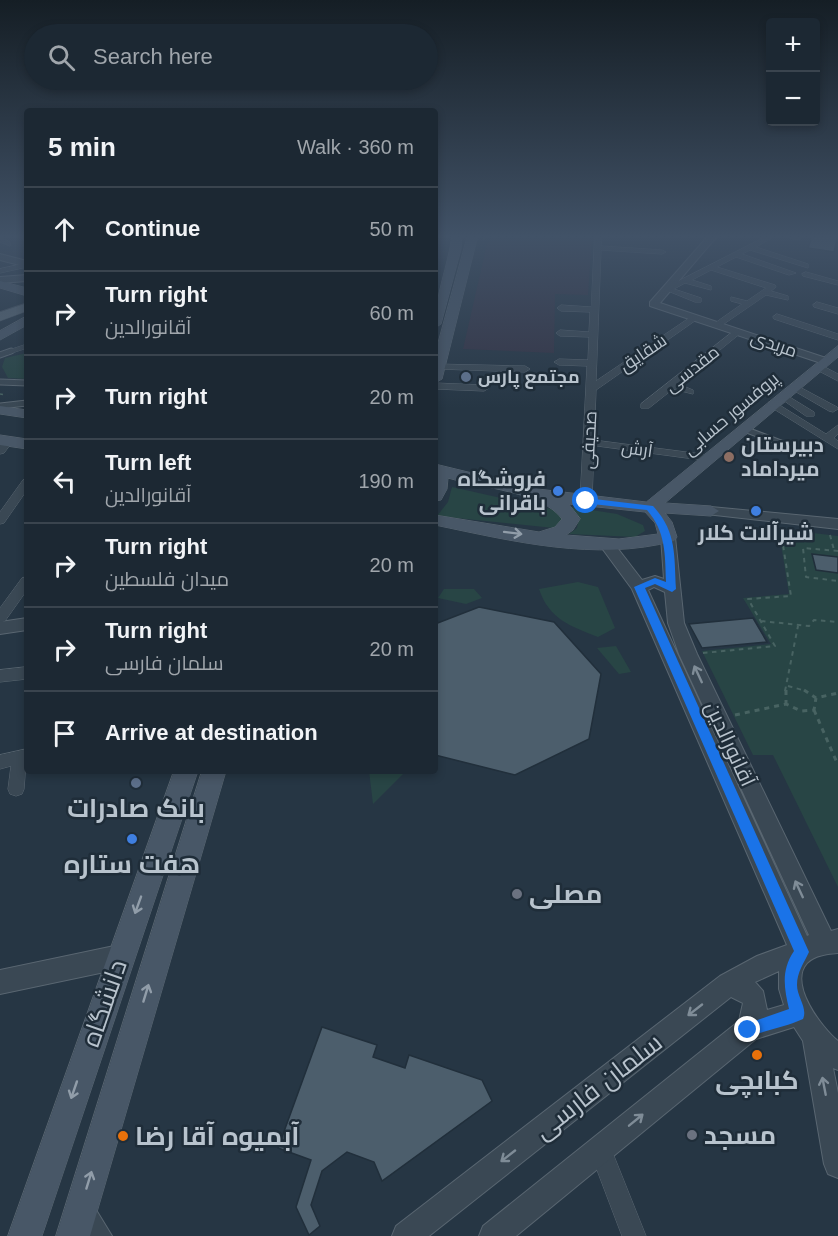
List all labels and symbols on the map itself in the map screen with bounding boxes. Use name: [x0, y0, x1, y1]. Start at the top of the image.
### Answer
street label: مریدی: [748, 327, 800, 362]
street label: شقایق: [616, 330, 672, 378]
street label: مقدسی: [661, 342, 724, 397]
place label: مجتمع پارس: [478, 367, 580, 389]
street label: پروفسور حسابی: [679, 368, 784, 461]
marker: مجتمع پارس: [459, 370, 473, 384]
street label: صحیفی: [577, 410, 602, 470]
place label: دبیرستان میرداماد: [741, 433, 824, 481]
street label: آرش: [620, 437, 654, 462]
marker: دبیرستان میرداماد: [722, 450, 736, 464]
place label: فروشگاه باقرانی: [458, 467, 546, 515]
marker: فروشگاه باقرانی: [551, 484, 565, 498]
route start: [572, 487, 598, 513]
marker: شیرآلات کلار: [749, 504, 763, 518]
place label: شیرآلات کلار: [697, 521, 814, 545]
one-way arrow: [503, 527, 523, 538]
one-way arrow: [691, 666, 703, 684]
street label: آقانورالدین: [699, 698, 760, 791]
marker: بانک صادرات: [129, 776, 143, 790]
place label: بانک صادرات: [67, 793, 205, 823]
marker: هفت ستاره: [125, 832, 139, 846]
place label: هفت ستاره: [64, 849, 200, 879]
place label: مصلی: [529, 879, 603, 910]
one-way arrow: [793, 880, 805, 898]
marker: مصلی: [510, 887, 524, 901]
one-way arrow: [131, 895, 142, 914]
street label: دانشگاه: [75, 956, 133, 1050]
one-way arrow: [141, 984, 152, 1003]
one-way arrow: [687, 1003, 703, 1016]
route end: [734, 1016, 760, 1042]
street label: سلمان فارسی: [528, 1027, 669, 1146]
marker: کبابچی: [750, 1048, 764, 1062]
place label: کبابچی: [715, 1065, 799, 1098]
one-way arrow: [818, 1076, 829, 1096]
one-way arrow: [68, 1080, 79, 1099]
one-way arrow: [628, 1114, 644, 1127]
place label: مسجد: [704, 1120, 776, 1150]
place label: آبمیوه آقا رضا: [135, 1121, 300, 1151]
marker: مسجد: [685, 1128, 699, 1142]
marker: آبمیوه آقا رضا: [116, 1129, 130, 1143]
one-way arrow: [500, 1150, 516, 1163]
one-way arrow: [84, 1171, 95, 1190]

